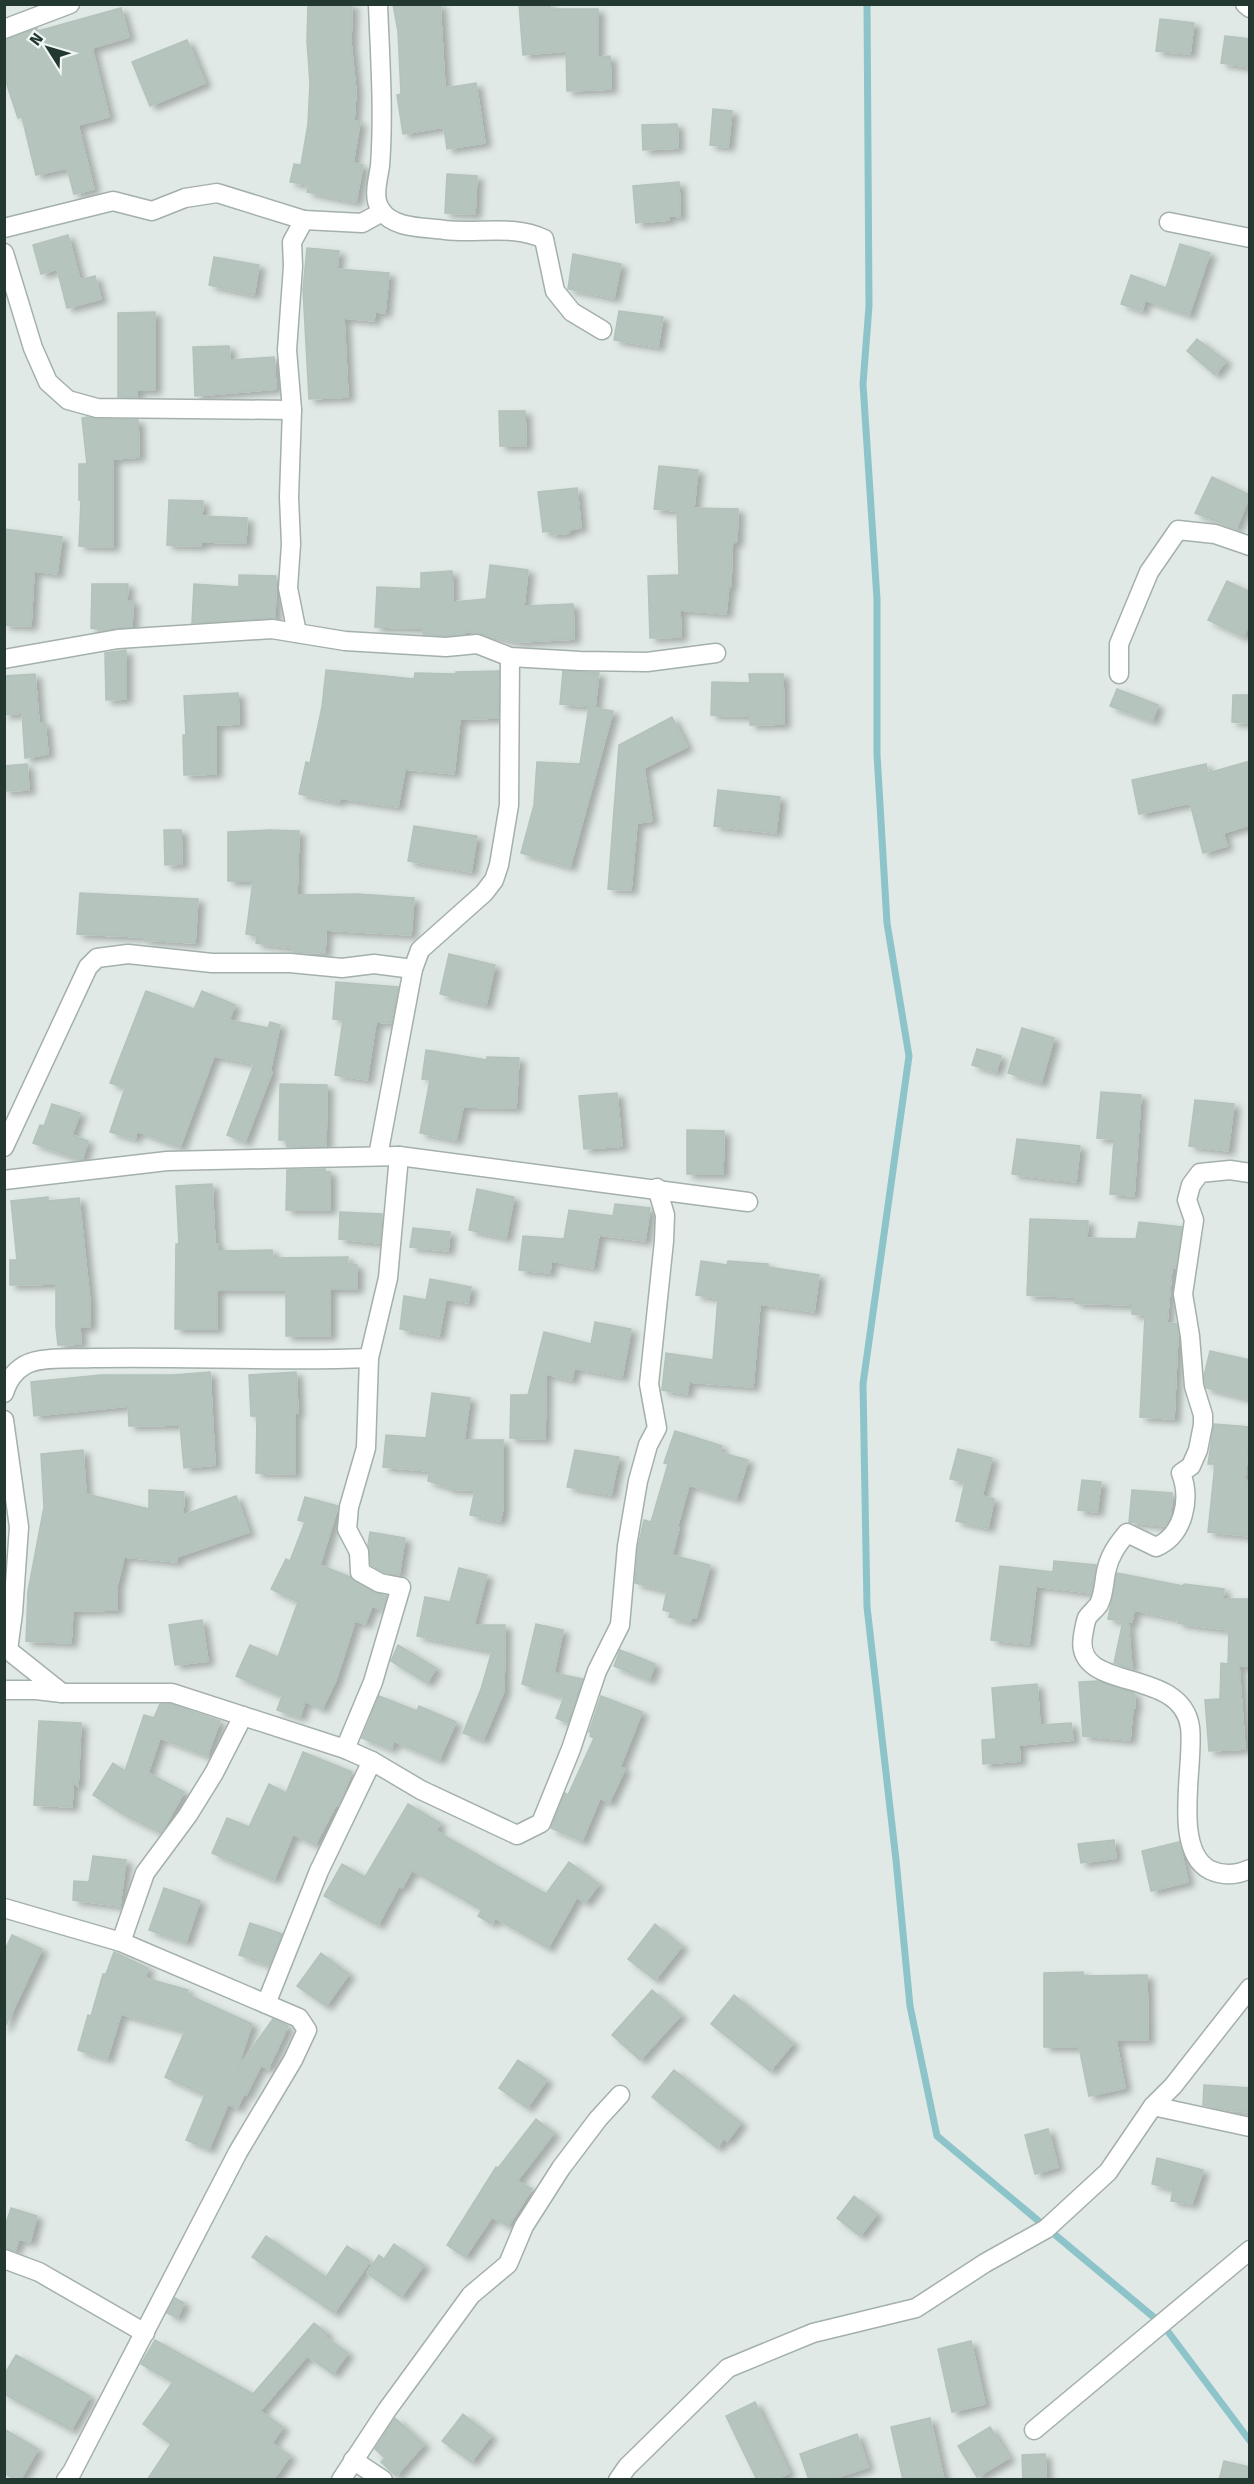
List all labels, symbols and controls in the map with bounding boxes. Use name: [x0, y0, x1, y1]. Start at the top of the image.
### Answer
north arrow: [18, 18, 78, 78]
text: N: [26, 29, 47, 49]

